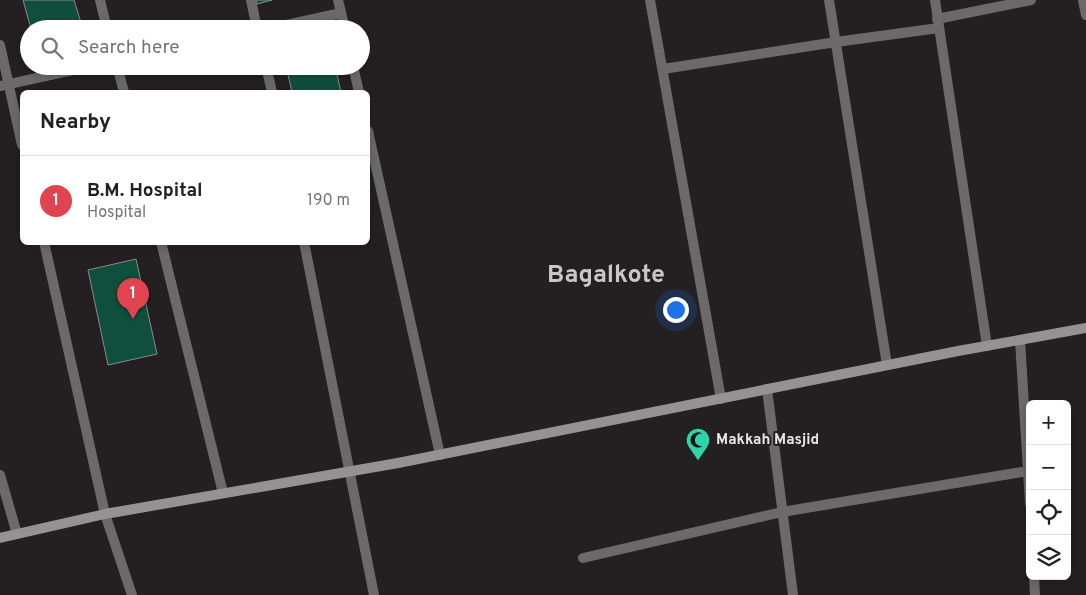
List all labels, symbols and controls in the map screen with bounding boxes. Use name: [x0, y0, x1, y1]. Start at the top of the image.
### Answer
search box: [20, 20, 370, 75]
icon: search: [38, 34, 66, 62]
text: Search here: [78, 36, 180, 60]
text: Nearby: [40, 109, 111, 136]
text: B.M. Hospital: [87, 179, 203, 203]
text: 1: [53, 191, 59, 211]
text: 190 m: [307, 191, 350, 211]
text: Hospital: [87, 203, 146, 223]
district label: Bagalkote: [547, 260, 665, 292]
pin: 1: [117, 278, 149, 319]
your location: [663, 297, 689, 323]
map controls: [1026, 400, 1071, 580]
button: +: [1026, 400, 1071, 445]
mosque icon: Makkah Masjid: [685, 427, 711, 461]
place label: Makkah Masjid: [716, 431, 819, 450]
button: −: [1026, 445, 1071, 490]
button: locate: [1026, 490, 1071, 535]
button: layers: [1026, 535, 1071, 580]

